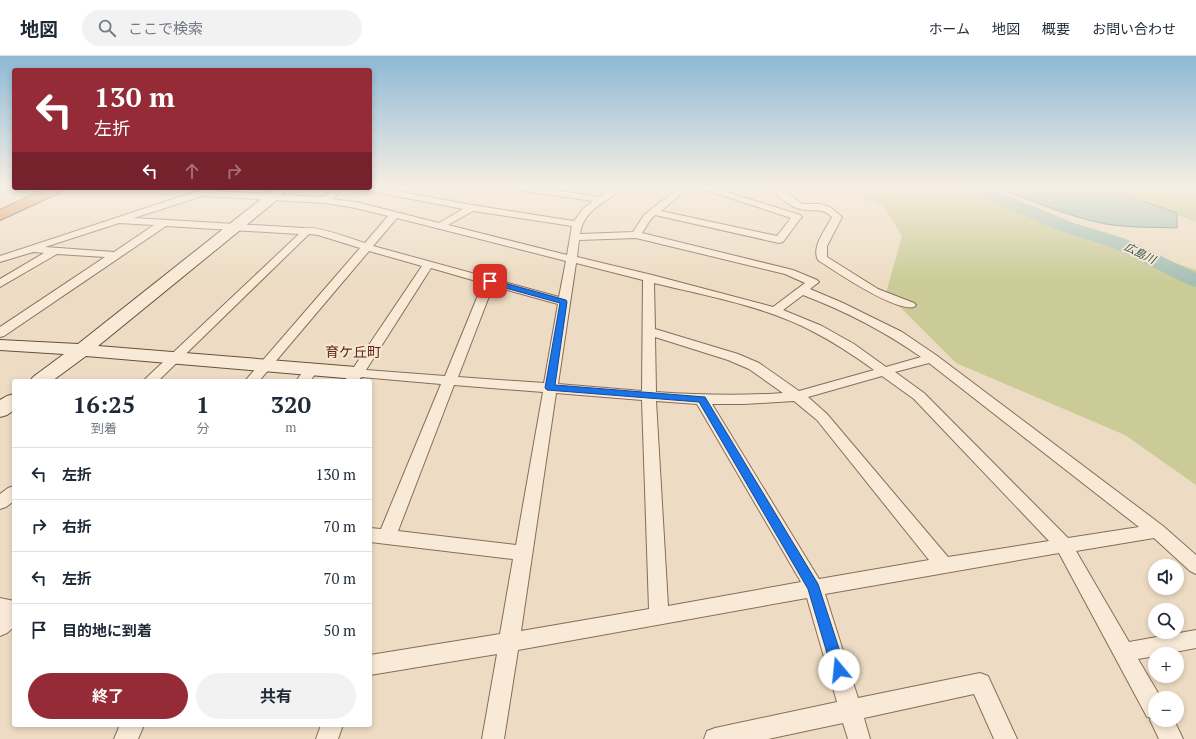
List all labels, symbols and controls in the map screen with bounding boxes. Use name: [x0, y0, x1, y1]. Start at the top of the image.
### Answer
search box: [82, 10, 362, 46]
text: 地図: [20, 16, 58, 41]
icon: search: [96, 17, 118, 39]
text: ここで検索: [128, 18, 203, 38]
text: ホーム: [928, 19, 970, 38]
text: 地図: [992, 19, 1020, 38]
text: 概要: [1042, 19, 1070, 38]
text: お問い合わせ: [1092, 19, 1176, 38]
text: 130 m: [94, 78, 175, 115]
icon: left: [28, 84, 80, 136]
text: 左折: [94, 116, 130, 140]
icon: left: [139, 160, 161, 182]
icon: ahead: [181, 160, 203, 182]
icon: right: [223, 160, 245, 182]
water label: 広島川: [1122, 239, 1159, 267]
pin: [473, 264, 507, 298]
icon: arrive: [479, 270, 501, 292]
district label: 育ケ丘町: [325, 342, 381, 361]
text: 16:25: [73, 388, 135, 420]
text: 1: [196, 388, 210, 420]
text: 320: [270, 388, 311, 420]
text: m: [285, 418, 296, 436]
text: 到着: [91, 419, 117, 437]
text: 分: [196, 419, 209, 437]
icon: left: [28, 463, 50, 485]
text: 左折: [62, 464, 92, 484]
text: 130 m: [315, 464, 356, 484]
icon: right: [28, 515, 50, 537]
text: 右折: [62, 516, 92, 536]
text: 70 m: [323, 516, 356, 536]
map controls: [1148, 559, 1184, 727]
button: sound: [1148, 559, 1184, 595]
icon: left: [28, 567, 50, 589]
text: 左折: [62, 568, 92, 588]
text: 70 m: [323, 568, 356, 588]
button: search: [1148, 603, 1184, 639]
icon: arrive: [28, 619, 50, 641]
text: 目的地に到着: [62, 620, 152, 640]
text: 50 m: [323, 620, 356, 640]
button: +: [1148, 647, 1184, 683]
position arrow: [818, 649, 860, 691]
button: 終了: [28, 673, 188, 719]
button: 共有: [196, 673, 356, 719]
button: −: [1148, 691, 1184, 727]

